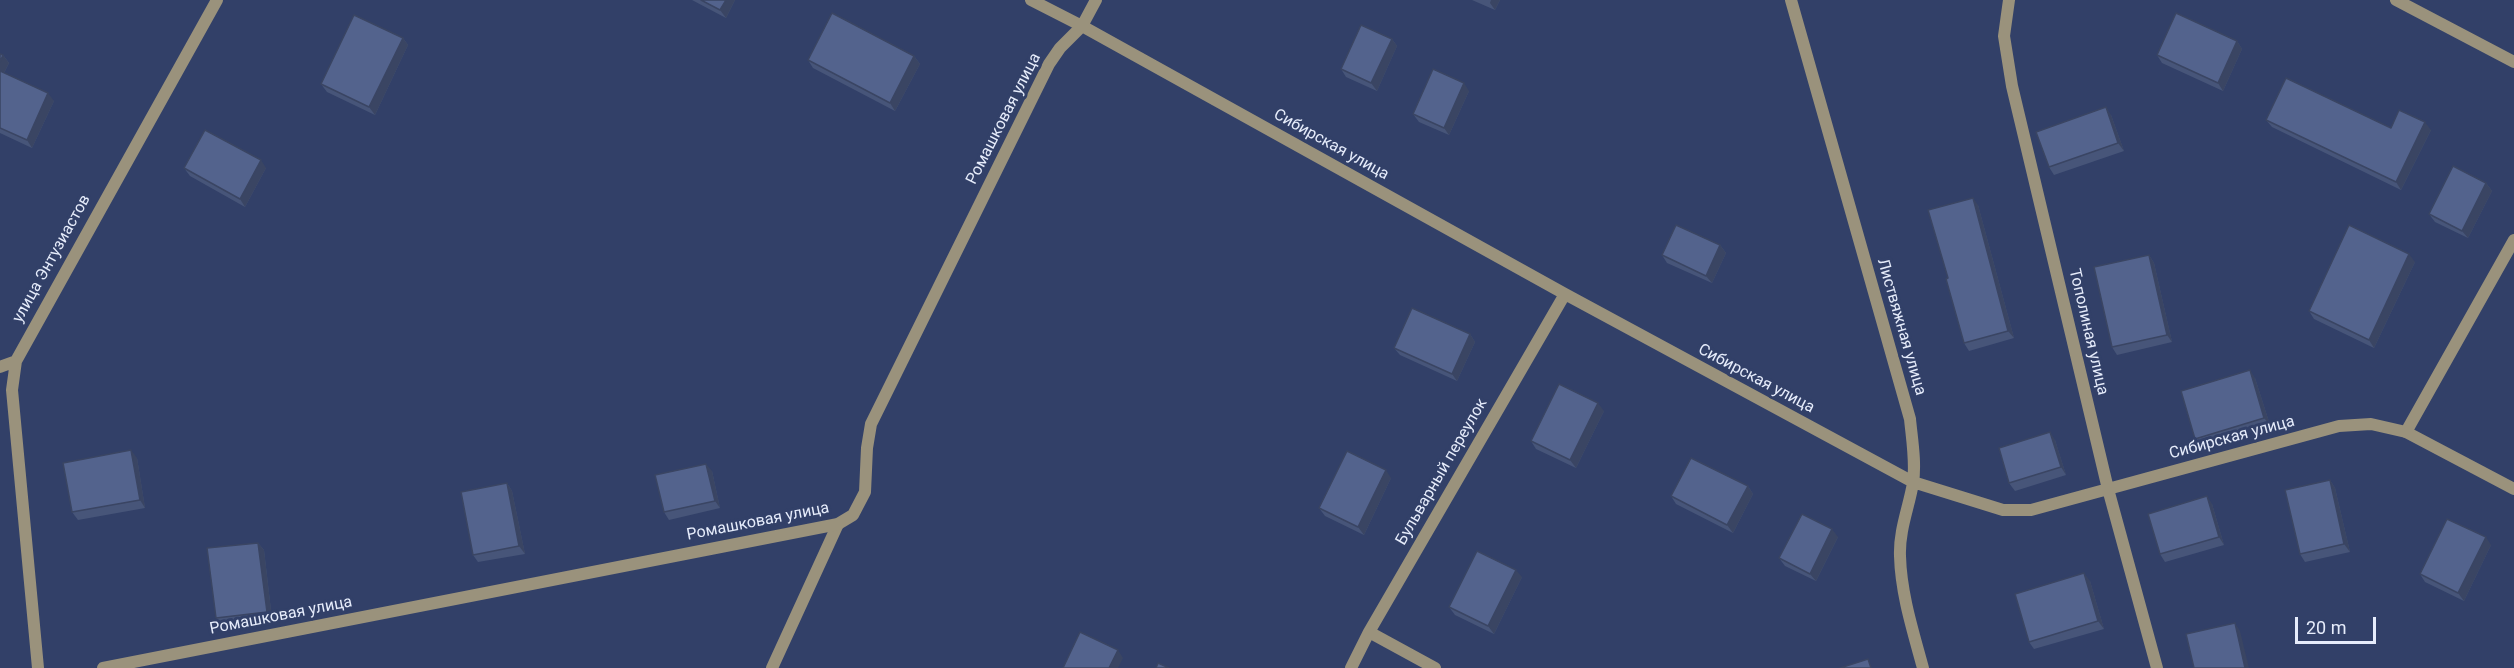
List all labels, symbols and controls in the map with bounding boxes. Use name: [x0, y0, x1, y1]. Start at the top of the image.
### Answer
street label: Ромашковая улица: [963, 50, 1045, 188]
street label: Сибирская улица: [1270, 105, 1392, 185]
street label: улица Энтузиастов: [9, 192, 95, 326]
street label: Листвяжная улица: [1872, 256, 1930, 398]
street label: Тополиная улица: [2064, 267, 2112, 397]
street label: Сибирская улица: [1695, 340, 1817, 418]
street label: Бульварный переулок: [1392, 395, 1492, 549]
street label: Сибирская улица: [2167, 412, 2297, 464]
street label: Ромашковая улица: [685, 499, 831, 545]
street label: Ромашковая улица: [208, 593, 354, 639]
scale bar: [2298, 605, 2379, 643]
text: 20 m: [2306, 617, 2346, 638]

